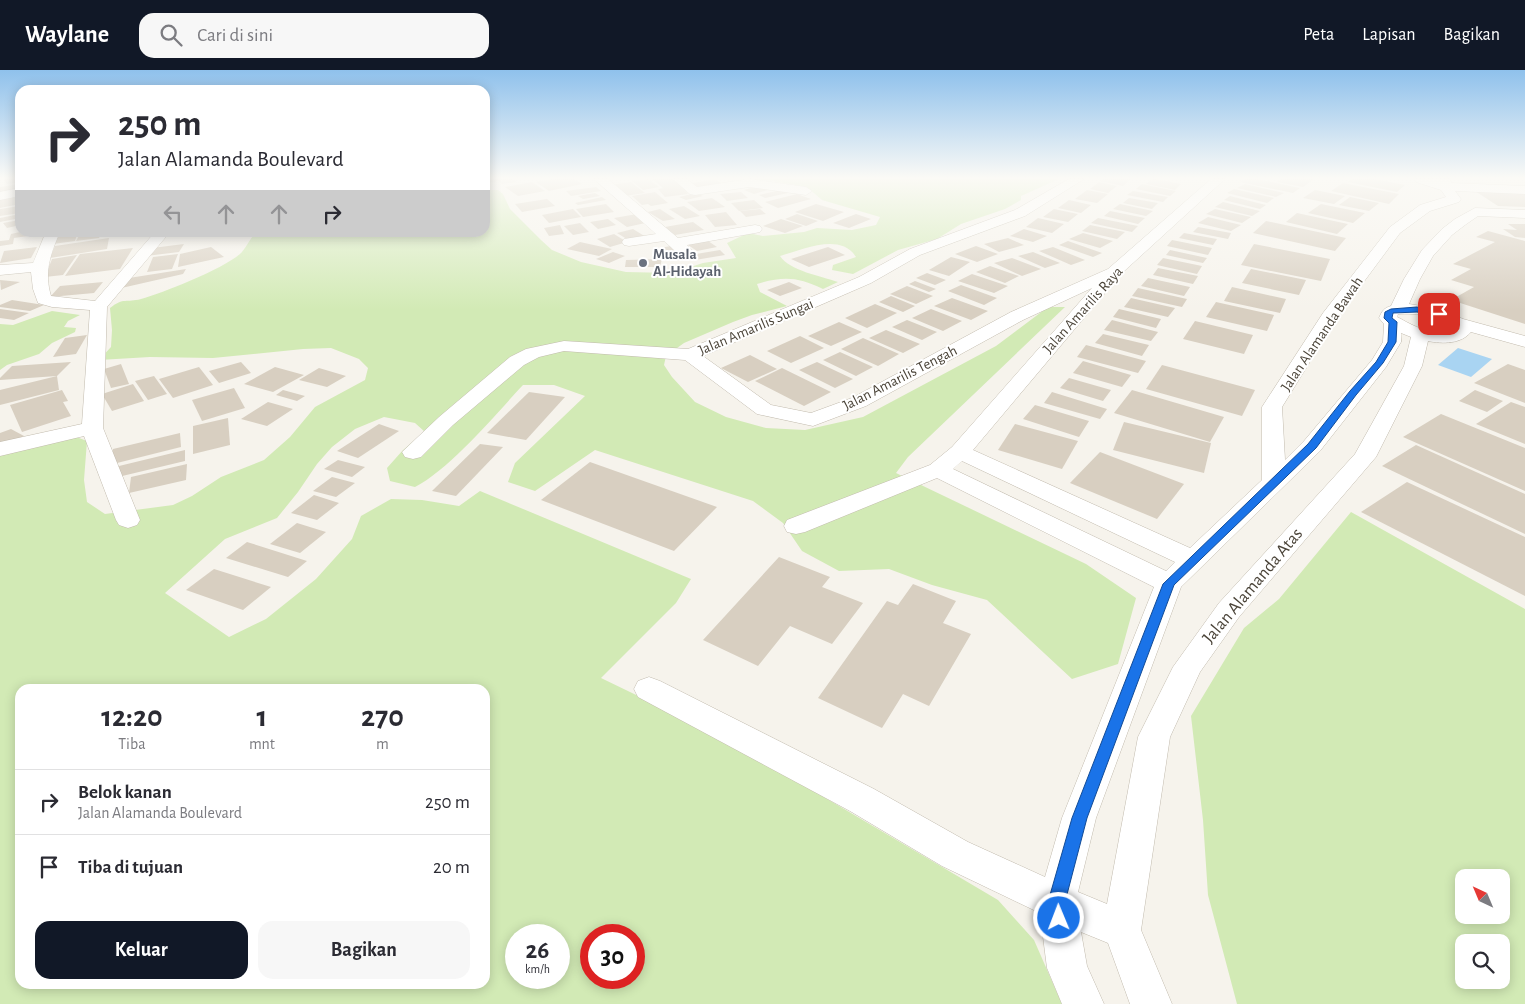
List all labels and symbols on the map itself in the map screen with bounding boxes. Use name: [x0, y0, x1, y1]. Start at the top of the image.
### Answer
place label: Musala Al-Hidayah: [653, 247, 721, 279]
marker: Musala Al-Hidayah: [637, 257, 649, 269]
street label: Jalan Amarilis Raya: [1040, 264, 1126, 356]
street label: Jalan Alamanda Bawah: [1278, 274, 1366, 394]
pin: [1418, 293, 1460, 335]
street label: Jalan Amarilis Sungai: [696, 296, 816, 358]
street label: Jalan Amarilis Tengah: [840, 343, 960, 413]
street label: Jalan Alamanda Atas: [1200, 525, 1306, 647]
north arrow: [1455, 869, 1510, 924]
position arrow: [1032, 891, 1084, 943]
speed limit sign: 30: [580, 924, 645, 989]

